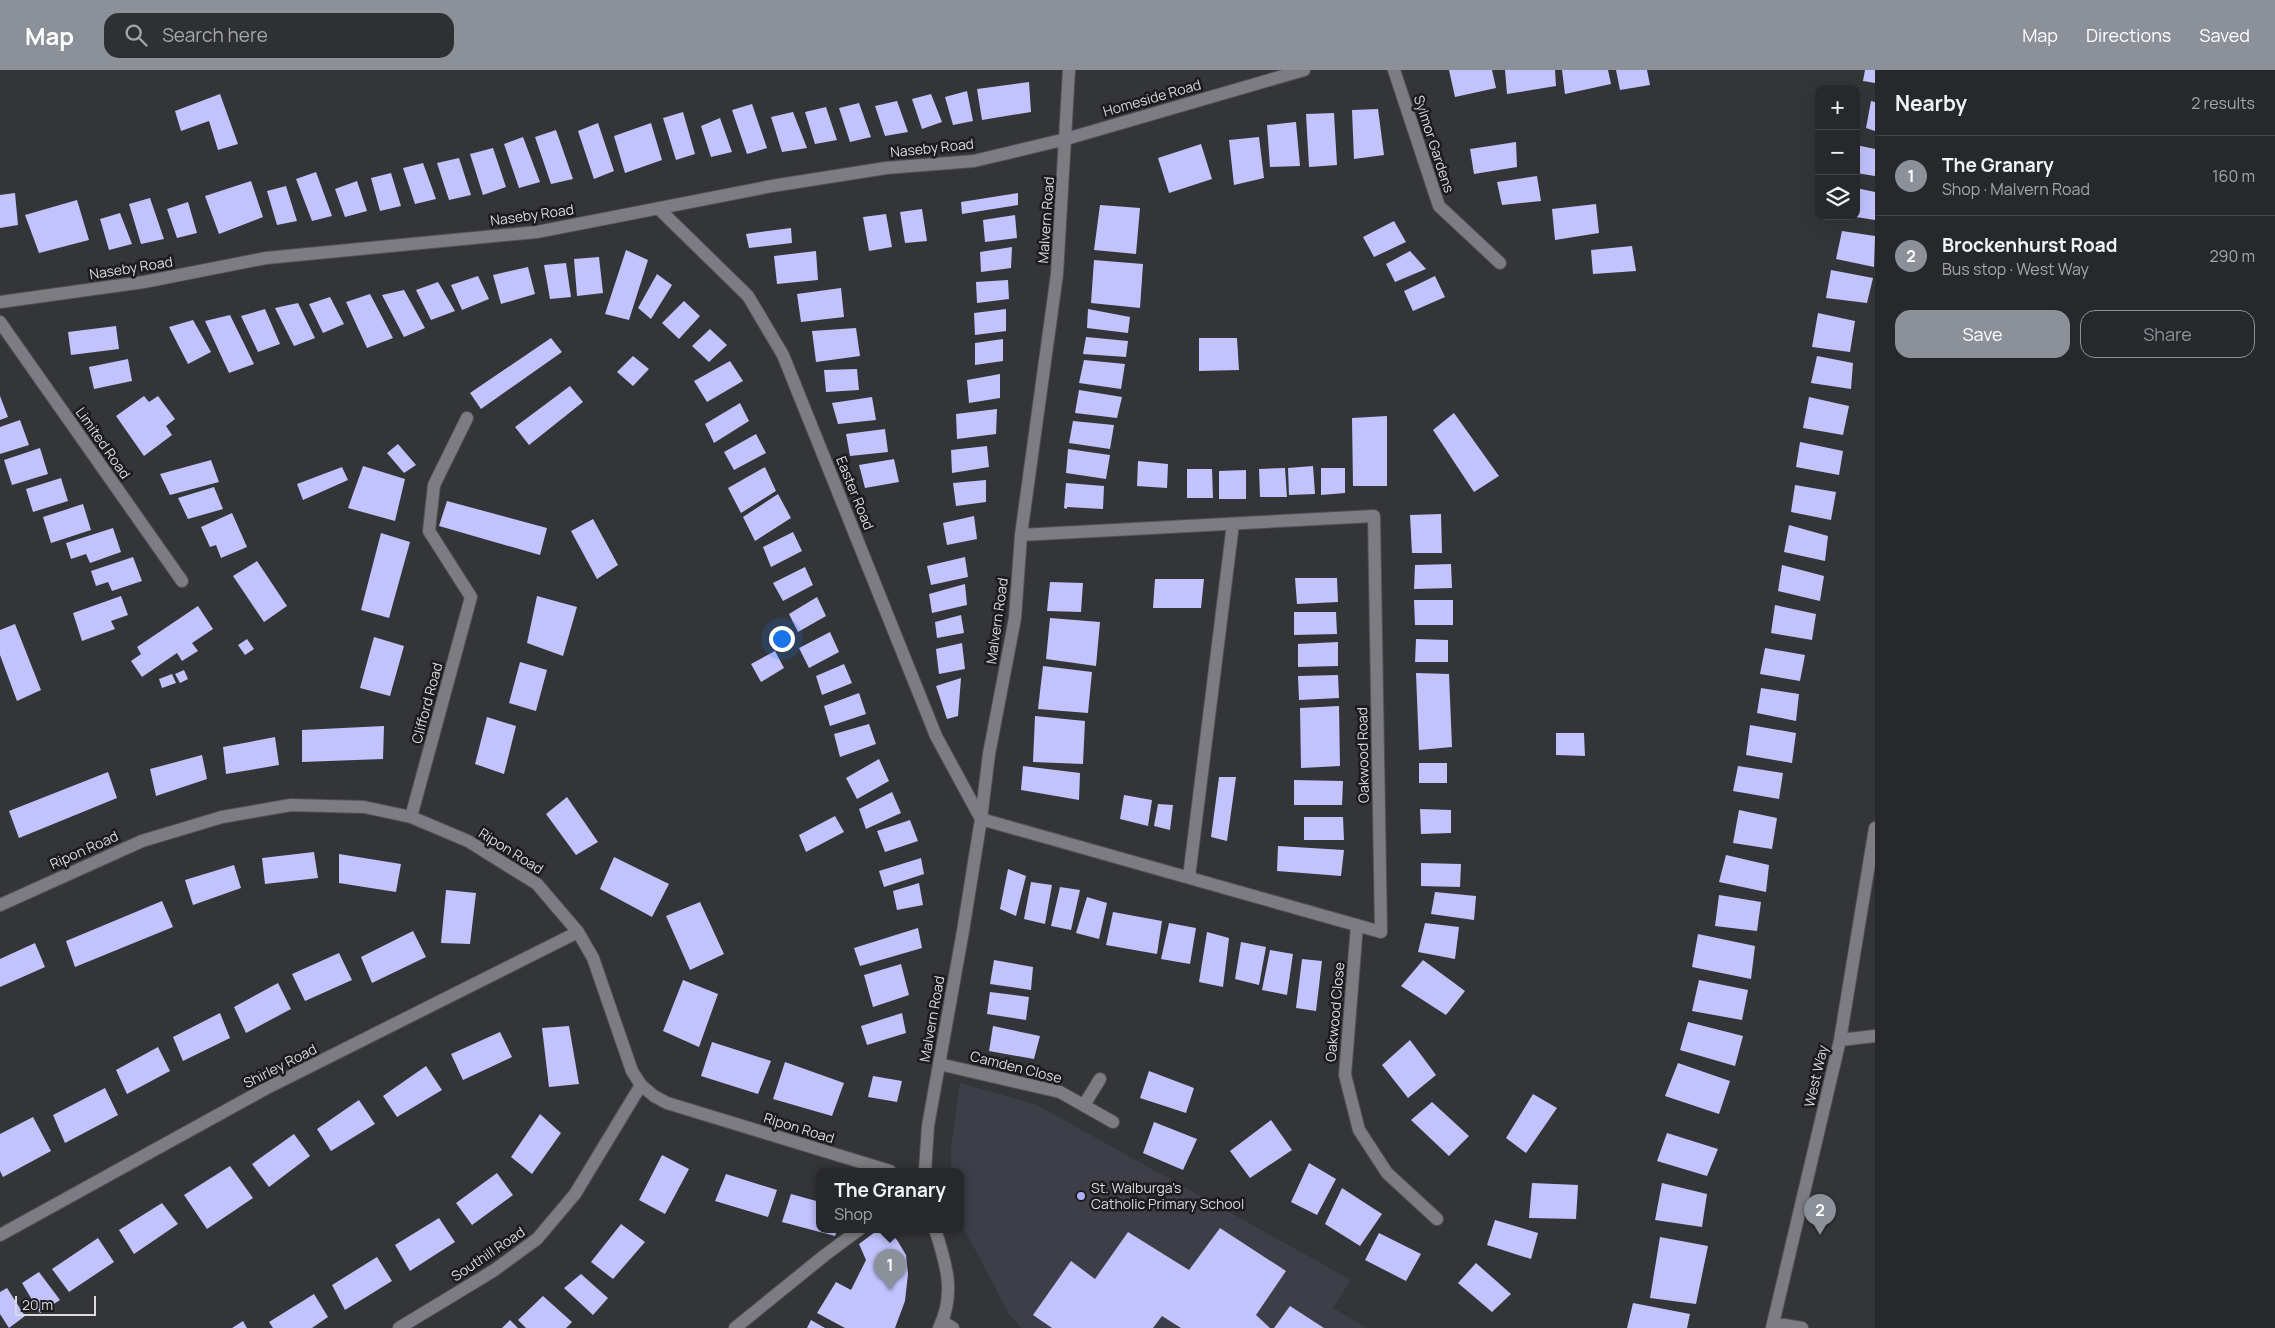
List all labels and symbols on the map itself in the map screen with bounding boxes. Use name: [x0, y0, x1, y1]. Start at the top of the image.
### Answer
street label: Homeside Road: [1101, 74, 1203, 121]
street label: Sylmor Gardens: [1410, 93, 1459, 195]
street label: Naseby Road: [889, 134, 975, 161]
street label: Malvern Road: [1033, 176, 1058, 264]
street label: Naseby Road: [489, 199, 575, 230]
street label: Naseby Road: [88, 252, 174, 283]
street label: Limited Road: [72, 403, 135, 482]
street label: Easter Road: [832, 453, 879, 532]
street label: Malvern Road: [981, 576, 1012, 665]
your location: [769, 626, 795, 652]
street label: Clifford Road: [407, 660, 446, 745]
street label: Oakwood Road: [1352, 707, 1373, 803]
street label: Ripon Road: [475, 823, 547, 878]
street label: Ripon Road: [47, 826, 121, 873]
street label: Oakwood Close: [1321, 961, 1348, 1063]
street label: Malvern Road: [915, 974, 948, 1063]
street label: Shirley Road: [240, 1039, 320, 1092]
street label: West Way: [1799, 1042, 1832, 1109]
street label: Camden Close: [968, 1046, 1064, 1087]
street label: Ripon Road: [761, 1108, 837, 1147]
place label: St. Walburga's Catholic Primary School: [1091, 1178, 1244, 1213]
marker: St. Walburga's Catholic Primary School: [1075, 1190, 1087, 1202]
pin: 2: [1804, 1194, 1836, 1235]
street label: Southill Road: [447, 1222, 528, 1285]
pin: 1: [874, 1249, 906, 1290]
scale bar: [15, 1293, 96, 1316]

